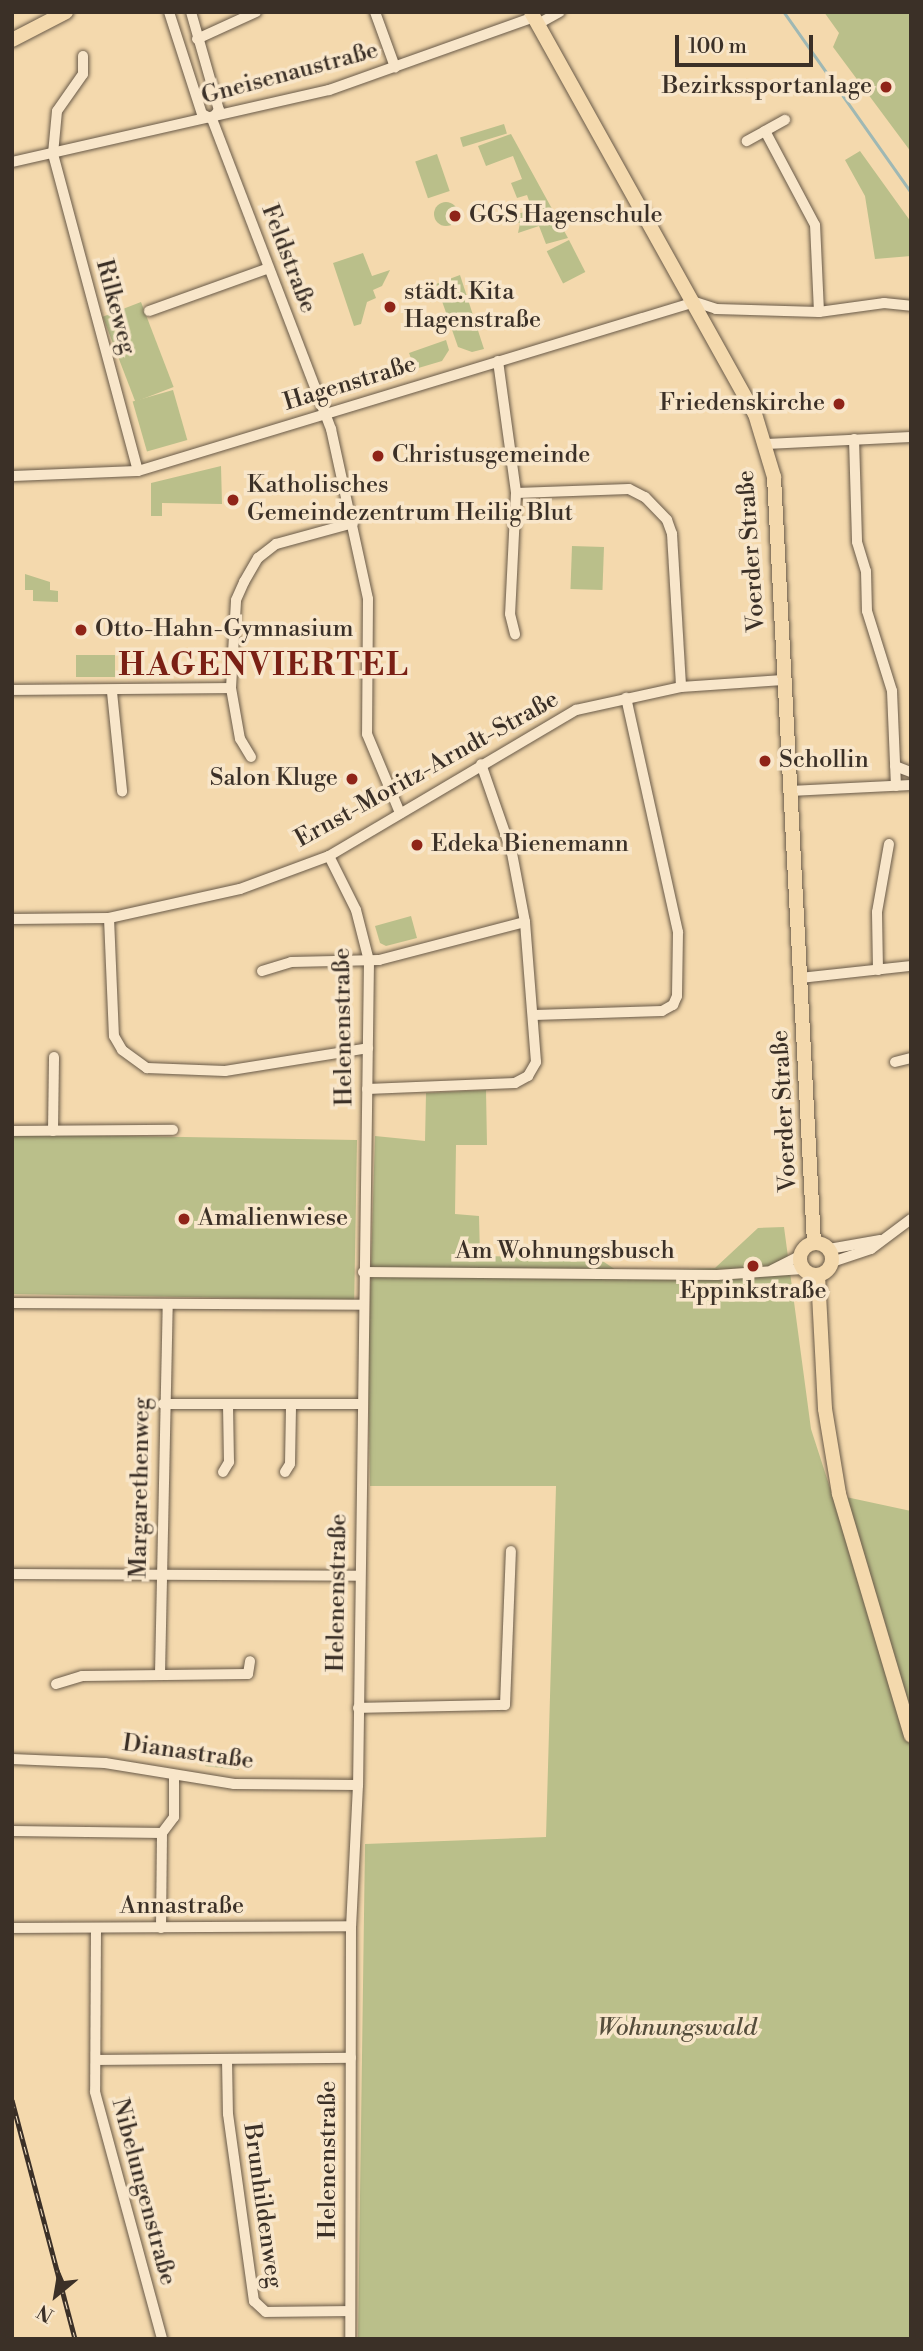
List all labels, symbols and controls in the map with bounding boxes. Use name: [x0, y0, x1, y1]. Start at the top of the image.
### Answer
scale bar: [678, 21, 816, 65]
text: 100 m: [688, 34, 747, 60]
street label: Gneisenaustraße: [198, 37, 382, 111]
place label: Bezirkssportanlage: [662, 73, 872, 101]
marker: Bezirkssportanlage: [878, 79, 894, 95]
street label: Feldstraße: [254, 201, 322, 317]
place label: GGS Hagenschule: [469, 202, 663, 230]
marker: GGS Hagenschule: [447, 208, 463, 224]
street label: Rilkeweg: [89, 256, 141, 358]
place label: städt. Kita Hagenstraße: [404, 279, 541, 335]
marker: städt. Kita Hagenstraße: [382, 299, 398, 315]
street label: Hagenstraße: [280, 350, 420, 418]
place label: Friedenskirche: [659, 390, 825, 418]
marker: Friedenskirche: [831, 396, 847, 412]
place label: Christusgemeinde: [392, 442, 590, 470]
marker: Christusgemeinde: [370, 448, 386, 464]
street label: Voerder Straße: [732, 469, 772, 633]
place label: Katholisches Gemeindezentrum Heilig Blut: [247, 472, 573, 528]
marker: Katholisches Gemeindezentrum Heilig Blut: [225, 492, 241, 508]
place label: Otto-Hahn-Gymnasium: [95, 616, 353, 644]
marker: Otto-Hahn-Gymnasium: [73, 622, 89, 638]
district label: HAGENVIERTEL: [120, 646, 408, 684]
street label: Ernst-Moritz-Arndt-Straße: [290, 685, 564, 855]
place label: Schollin: [779, 747, 869, 775]
marker: Schollin: [757, 753, 773, 769]
place label: Salon Kluge: [210, 765, 338, 793]
marker: Salon Kluge: [344, 771, 360, 787]
place label: Edeka Bienemann: [431, 831, 629, 859]
marker: Edeka Bienemann: [409, 837, 425, 853]
street label: Helenenstraße: [328, 948, 360, 1106]
street label: Voerder Straße: [766, 1029, 804, 1193]
place label: Amalienwiese: [198, 1205, 348, 1233]
marker: Amalienwiese: [176, 1211, 192, 1227]
street label: Am Wohnungsbusch: [455, 1238, 675, 1266]
marker: Eppinkstraße: [745, 1258, 761, 1274]
place label: Eppinkstraße: [679, 1278, 827, 1306]
street label: Margarethenweg: [125, 1397, 157, 1579]
street label: Helenenstraße: [322, 1514, 354, 1672]
street label: Dianastraße: [120, 1730, 256, 1776]
street label: Annastraße: [120, 1893, 244, 1921]
park label: Wohnungswald: [597, 2015, 757, 2043]
street label: Helenenstraße: [315, 2081, 343, 2239]
street label: Nibelungenstraße: [104, 2095, 182, 2289]
street label: Brunhildenweg: [236, 2122, 288, 2290]
north arrow: [21, 2260, 91, 2330]
text: N: [33, 2299, 58, 2327]

